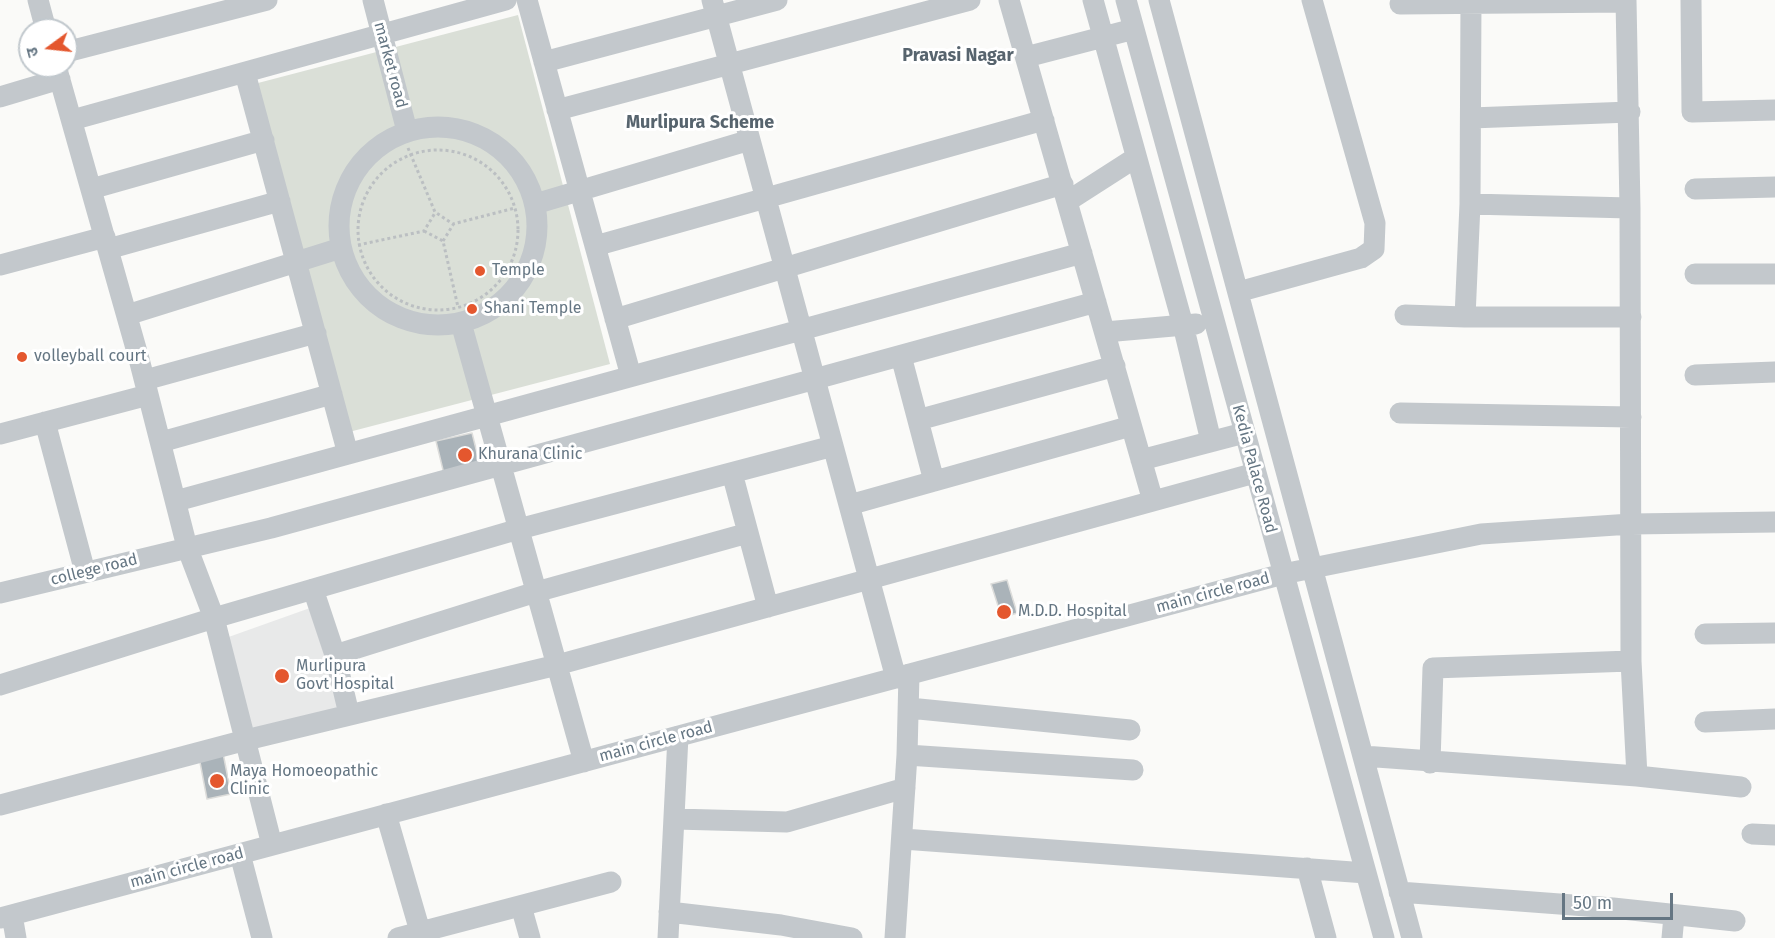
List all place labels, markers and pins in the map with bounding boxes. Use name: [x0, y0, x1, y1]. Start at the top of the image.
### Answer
place label: Temple: [492, 261, 545, 281]
marker: Temple: [473, 264, 487, 278]
place label: Shani Temple: [484, 299, 582, 319]
marker: Shani Temple: [465, 302, 479, 316]
place label: volleyball court: [34, 347, 146, 367]
marker: volleyball court: [15, 350, 29, 364]
place label: Khurana Clinic: [478, 445, 582, 465]
marker: Khurana Clinic: [456, 446, 474, 464]
place label: M.D.D. Hospital: [1018, 602, 1127, 622]
marker: M.D.D. Hospital: [995, 603, 1013, 621]
place label: Murlipura Govt Hospital: [296, 657, 394, 695]
marker: Murlipura Govt Hospital: [273, 667, 291, 685]
place label: Maya Homoeopathic Clinic: [230, 762, 378, 800]
marker: Maya Homoeopathic Clinic: [208, 772, 226, 790]

